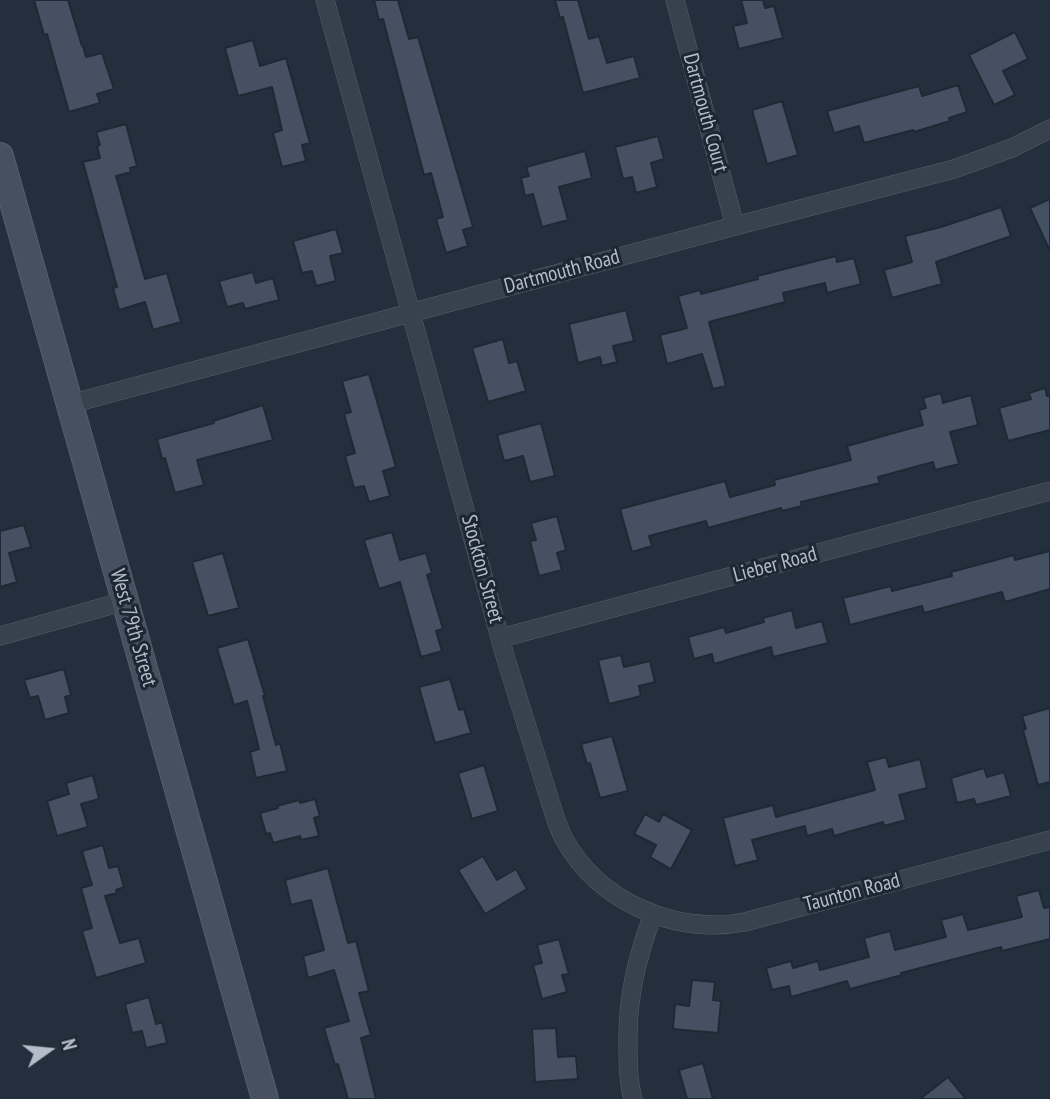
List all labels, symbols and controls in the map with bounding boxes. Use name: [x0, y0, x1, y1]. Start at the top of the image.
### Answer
street label: Dartmouth Court: [677, 51, 733, 175]
street label: Dartmouth Road: [501, 244, 623, 300]
street label: Stockton Street: [455, 512, 509, 626]
street label: Lieber Road: [730, 542, 820, 588]
street label: West 79th Street: [104, 566, 162, 690]
street label: Taunton Road: [801, 868, 903, 918]
north arrow: [14, 1015, 84, 1085]
text: N: [56, 1036, 82, 1053]

